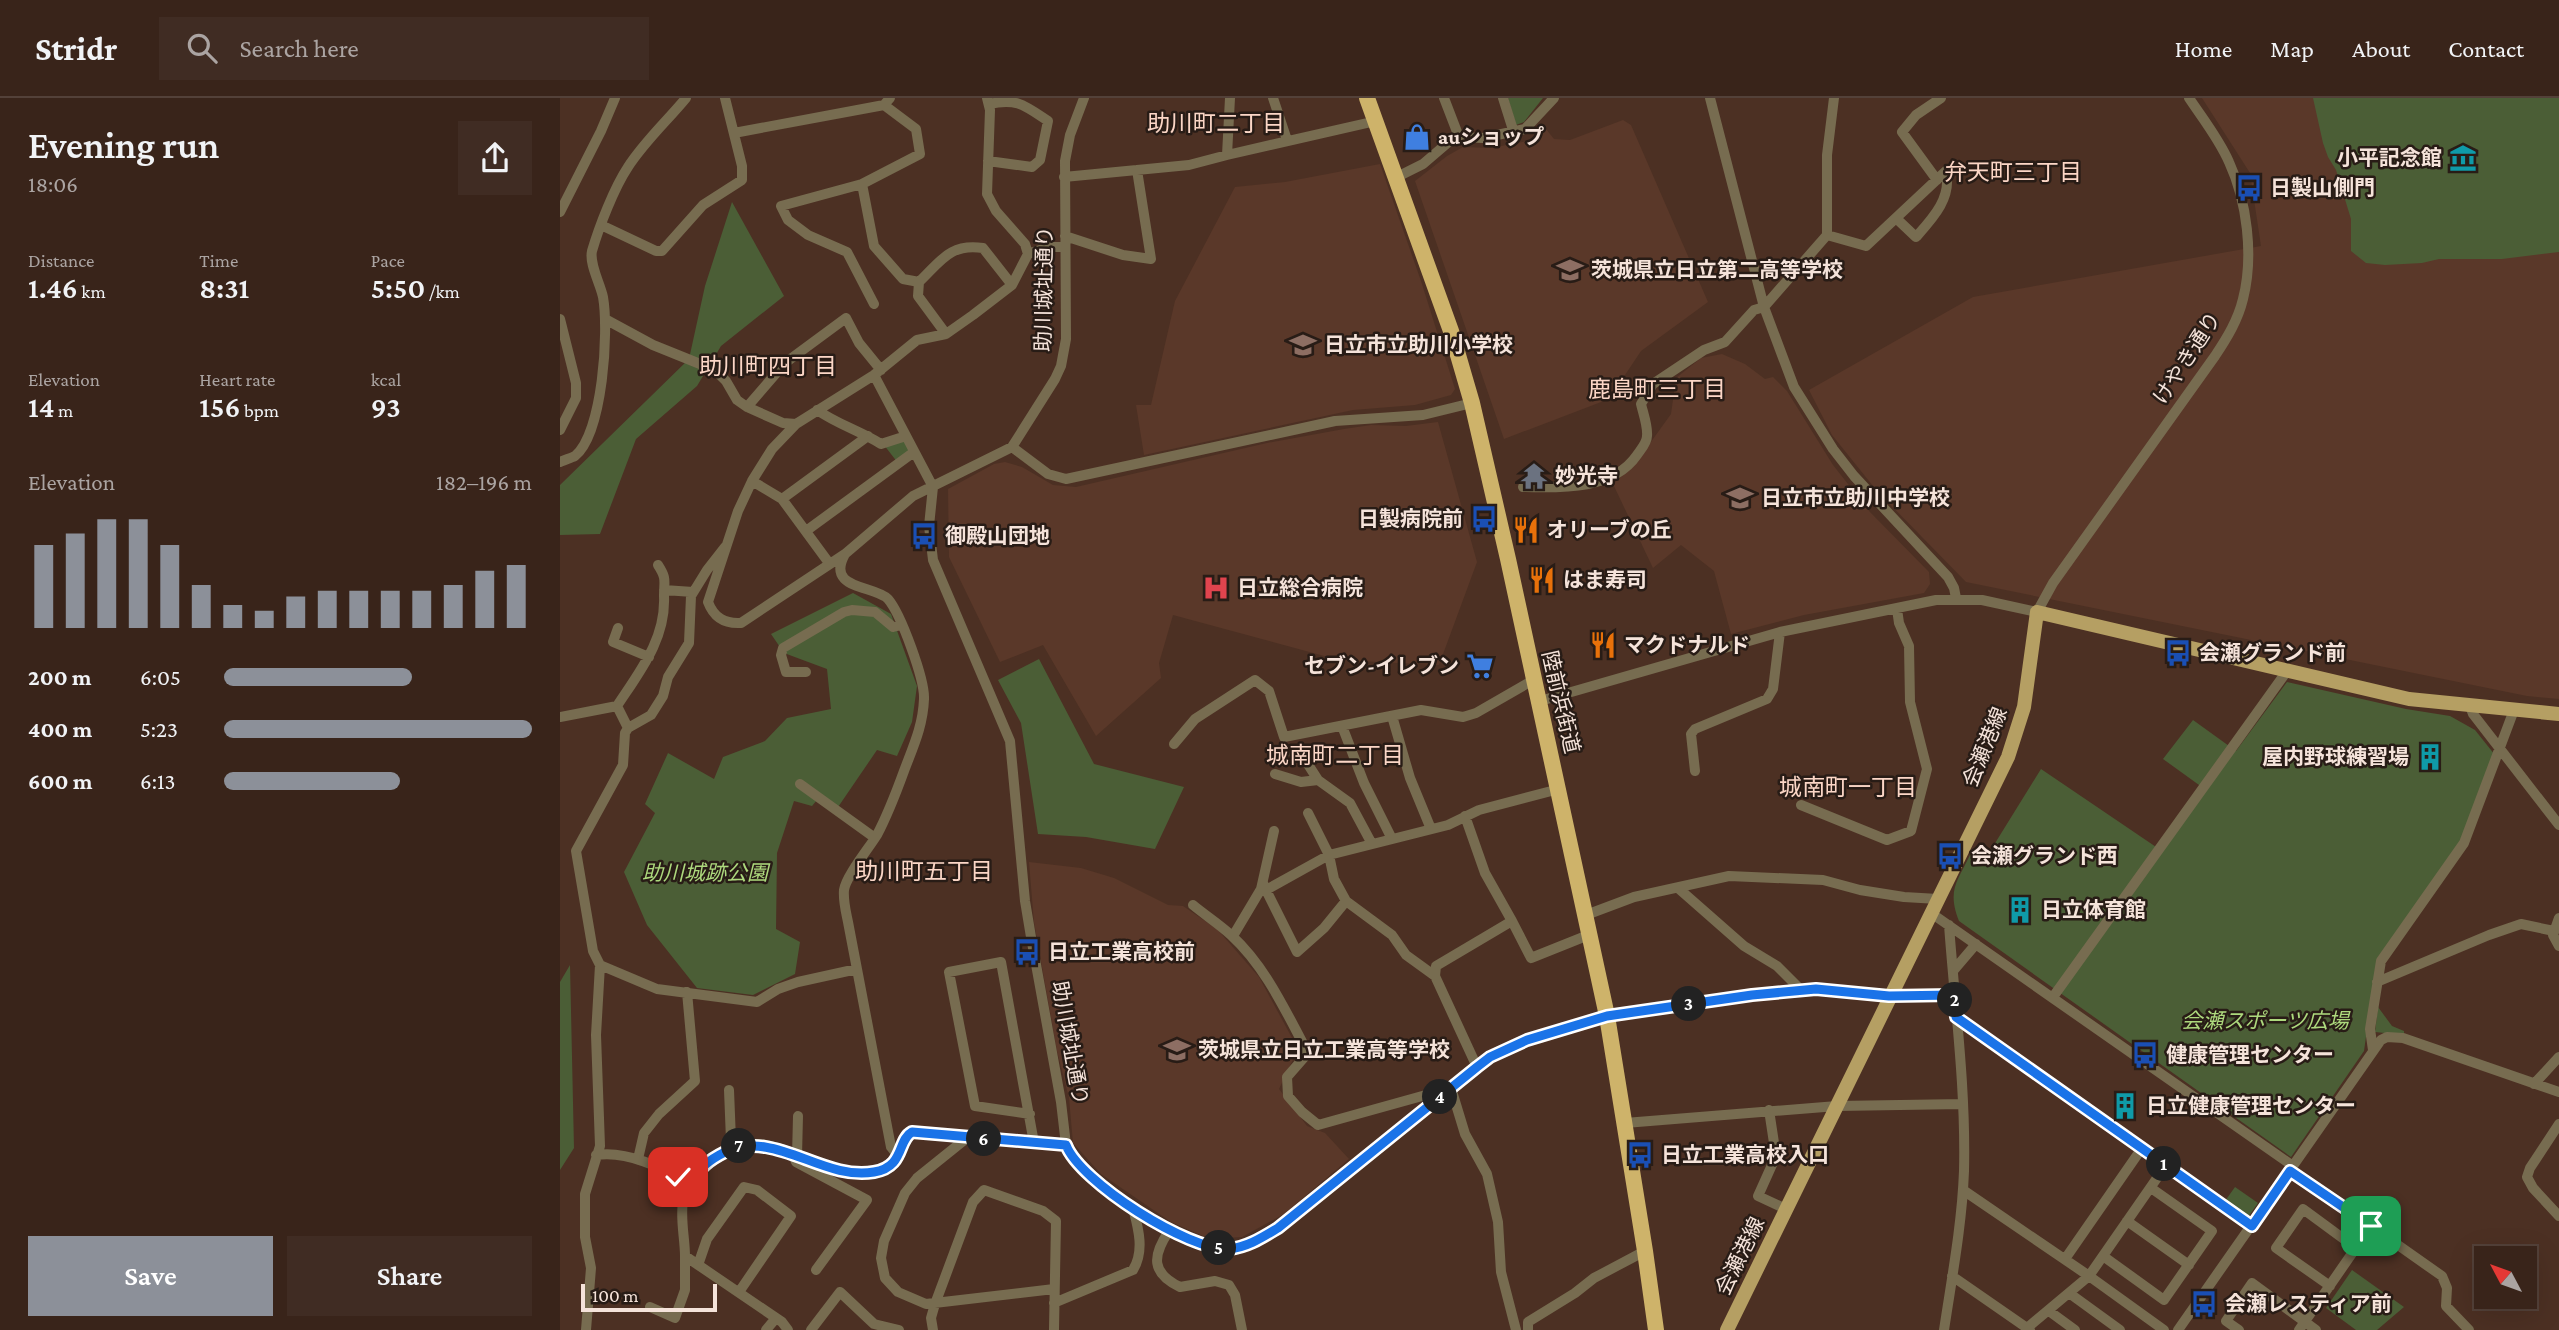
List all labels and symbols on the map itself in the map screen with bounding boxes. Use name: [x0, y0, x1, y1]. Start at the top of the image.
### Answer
district label: 助川町二丁目: [1147, 110, 1285, 136]
shop icon: auショップ: [1402, 122, 1432, 152]
place label: auショップ: [1438, 125, 1544, 149]
museum icon: 小平記念館: [2448, 143, 2478, 173]
place label: 小平記念館: [2337, 146, 2442, 170]
district label: 弁天町三丁目: [1944, 159, 2082, 185]
bus stop icon: 日製山側門: [2234, 173, 2264, 203]
place label: 日製山側門: [2270, 176, 2375, 200]
street label: 助川城址通り: [1031, 226, 1057, 352]
school or university icon: 茨城県立日立第二高等学校: [1555, 255, 1585, 285]
place label: 茨城県立日立第二高等学校: [1591, 258, 1843, 282]
street label: けやき通り: [2148, 307, 2226, 409]
school or university icon: 日立市立助川小学校: [1288, 330, 1318, 360]
place label: 日立市立助川小学校: [1324, 333, 1513, 357]
district label: 助川町四丁目: [699, 353, 837, 379]
district label: 鹿島町三丁目: [1588, 376, 1726, 402]
temple icon: 妙光寺: [1519, 461, 1549, 491]
place label: 妙光寺: [1555, 464, 1618, 488]
school or university icon: 日立市立助川中学校: [1725, 483, 1755, 513]
place label: 日立市立助川中学校: [1761, 486, 1950, 510]
bus stop icon: 日製病院前: [1469, 504, 1499, 534]
place label: 日製病院前: [1358, 507, 1463, 531]
restaurant icon: オリーブの丘: [1511, 515, 1541, 545]
place label: オリーブの丘: [1547, 518, 1672, 542]
bus stop icon: 御殿山団地: [909, 521, 939, 551]
place label: 御殿山団地: [945, 524, 1050, 548]
restaurant icon: はま寿司: [1527, 565, 1557, 595]
place label: はま寿司: [1563, 568, 1647, 592]
hospital icon: 日立総合病院: [1201, 573, 1231, 603]
place label: 日立総合病院: [1237, 576, 1363, 600]
restaurant icon: マクドナルド: [1588, 630, 1618, 660]
place label: マクドナルド: [1624, 633, 1750, 657]
bus stop icon: 会瀬グランド前: [2163, 638, 2193, 668]
place label: 会瀬グランド前: [2199, 641, 2346, 665]
street label: 陸前浜街道: [1537, 648, 1585, 756]
supermarket icon: セブン-イレブン: [1465, 651, 1495, 681]
place label: セブン-イレブン: [1304, 654, 1459, 678]
street label: 会瀬港線: [1958, 704, 2012, 790]
district label: 城南町二丁目: [1266, 742, 1404, 768]
building icon: 屋内野球練習場: [2415, 742, 2445, 772]
place label: 屋内野球練習場: [2262, 745, 2409, 769]
district label: 城南町一丁目: [1779, 774, 1917, 800]
bus stop icon: 会瀬グランド西: [1935, 841, 1965, 871]
place label: 会瀬グランド西: [1971, 844, 2118, 868]
district label: 助川町五丁目: [855, 858, 993, 884]
park label: 助川城跡公園: [642, 861, 771, 885]
building icon: 日立体育館: [2005, 895, 2035, 925]
place label: 日立体育館: [2041, 898, 2146, 922]
bus stop icon: 日立工業高校前: [1012, 937, 1042, 967]
place label: 日立工業高校前: [1048, 940, 1195, 964]
street label: 助川城址通り: [1047, 979, 1093, 1107]
pin: 2: [1938, 982, 1972, 1018]
pin: 3: [1672, 986, 1706, 1021]
park label: 会瀬スポーツ広場: [2181, 1009, 2351, 1033]
school or university icon: 茨城県立日立工業高等学校: [1162, 1035, 1192, 1065]
place label: 茨城県立日立工業高等学校: [1198, 1038, 1450, 1062]
bus stop icon: 健康管理センター: [2130, 1040, 2160, 1070]
place label: 健康管理センター: [2166, 1043, 2334, 1067]
pin: 4: [1422, 1080, 1458, 1114]
building icon: 日立健康管理センター: [2110, 1091, 2140, 1121]
place label: 日立健康管理センター: [2146, 1094, 2356, 1118]
pin: 6: [966, 1122, 1002, 1156]
pin: 7: [722, 1128, 756, 1164]
bus stop icon: 日立工業高校入口: [1625, 1140, 1655, 1170]
place label: 日立工業高校入口: [1661, 1143, 1829, 1167]
pin: 1: [2146, 1146, 2182, 1182]
pin: [648, 1147, 708, 1207]
pin: [2341, 1196, 2401, 1256]
street label: 会瀬港線: [1711, 1213, 1769, 1299]
pin: 5: [1202, 1230, 1236, 1266]
north arrow: [2474, 1246, 2538, 1309]
scale bar: [581, 1281, 718, 1313]
bus stop icon: 会瀬レスティア前: [2189, 1289, 2219, 1319]
place label: 会瀬レスティア前: [2225, 1292, 2392, 1316]

